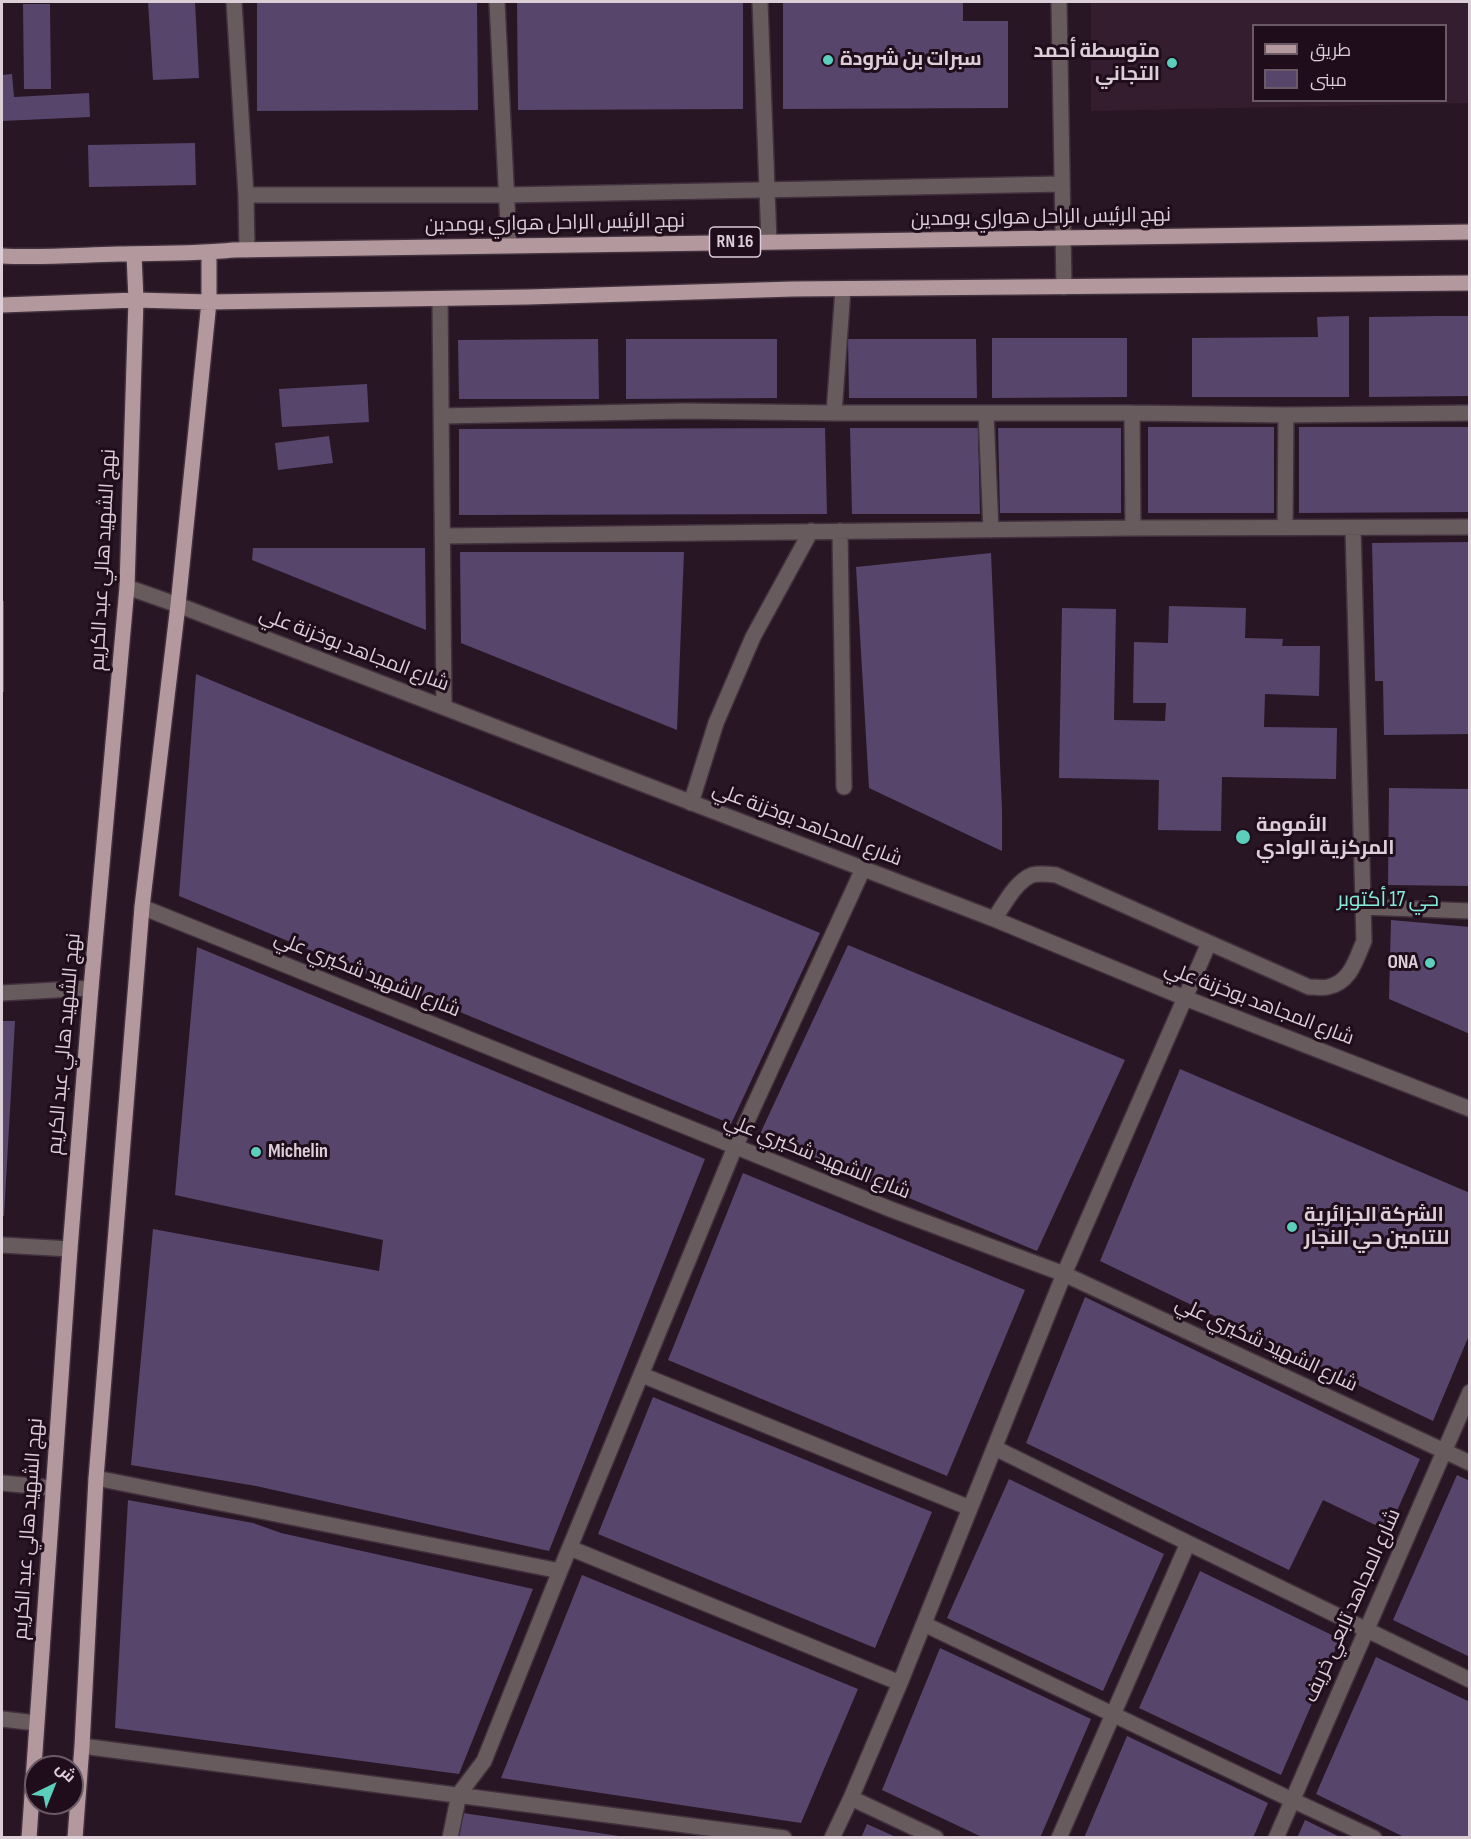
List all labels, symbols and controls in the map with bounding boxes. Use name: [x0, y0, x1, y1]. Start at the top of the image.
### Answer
legend: [1252, 24, 1447, 102]
place label: متوسطة أحمد التجاني: [1034, 40, 1160, 87]
text: طريق: [1310, 40, 1351, 61]
place label: سبرات بن شرودة: [840, 48, 982, 72]
marker: سبرات بن شرودة: [821, 53, 835, 67]
marker: متوسطة أحمد التجاني: [1165, 56, 1179, 70]
text: مبنى: [1310, 70, 1347, 91]
street label: نهج الرئيس الراحل هواري بومدين: [911, 204, 1171, 232]
street label: نهج الرئيس الراحل هواري بومدين: [425, 210, 685, 238]
road number: RN 16: [710, 227, 760, 257]
street label: نهج الشهيد هالي عبد الكريم: [86, 448, 122, 672]
street label: شارع المجاهد بوخزنة علي: [256, 603, 452, 697]
street label: شارع المجاهد بوخزنة علي: [709, 778, 905, 872]
place label: الأمومة المركزية الوادي: [1256, 814, 1394, 861]
marker: الأمومة المركزية الوادي: [1234, 828, 1252, 846]
district label: حي 17 أكتوبر: [1337, 888, 1439, 914]
street label: شارع الشهيد شكيري علي: [270, 927, 464, 1023]
street label: نهج الشهيد هالي عبد الكريم: [43, 932, 87, 1156]
place label: ONA: [1387, 951, 1418, 975]
marker: ONA: [1423, 956, 1437, 970]
street label: شارع المجاهد بوخزنة علي: [1161, 957, 1357, 1051]
street label: شارع الشهيد شكيري علي: [720, 1109, 914, 1205]
place label: Michelin: [268, 1140, 328, 1164]
marker: Michelin: [249, 1145, 263, 1159]
place label: الشركة الجزائرية للتامين حي النجار: [1304, 1204, 1449, 1251]
marker: الشركة الجزائرية للتامين حي النجار: [1285, 1220, 1299, 1234]
street label: شارع الشهيد شكيري علي: [1171, 1292, 1361, 1398]
street label: نهج الشهيد هالي عبد الكريم: [9, 1417, 49, 1641]
street label: شارع المجاهد تابعي خريف: [1299, 1505, 1407, 1707]
north arrow: [24, 1755, 84, 1815]
text: ش: [51, 1759, 79, 1787]

